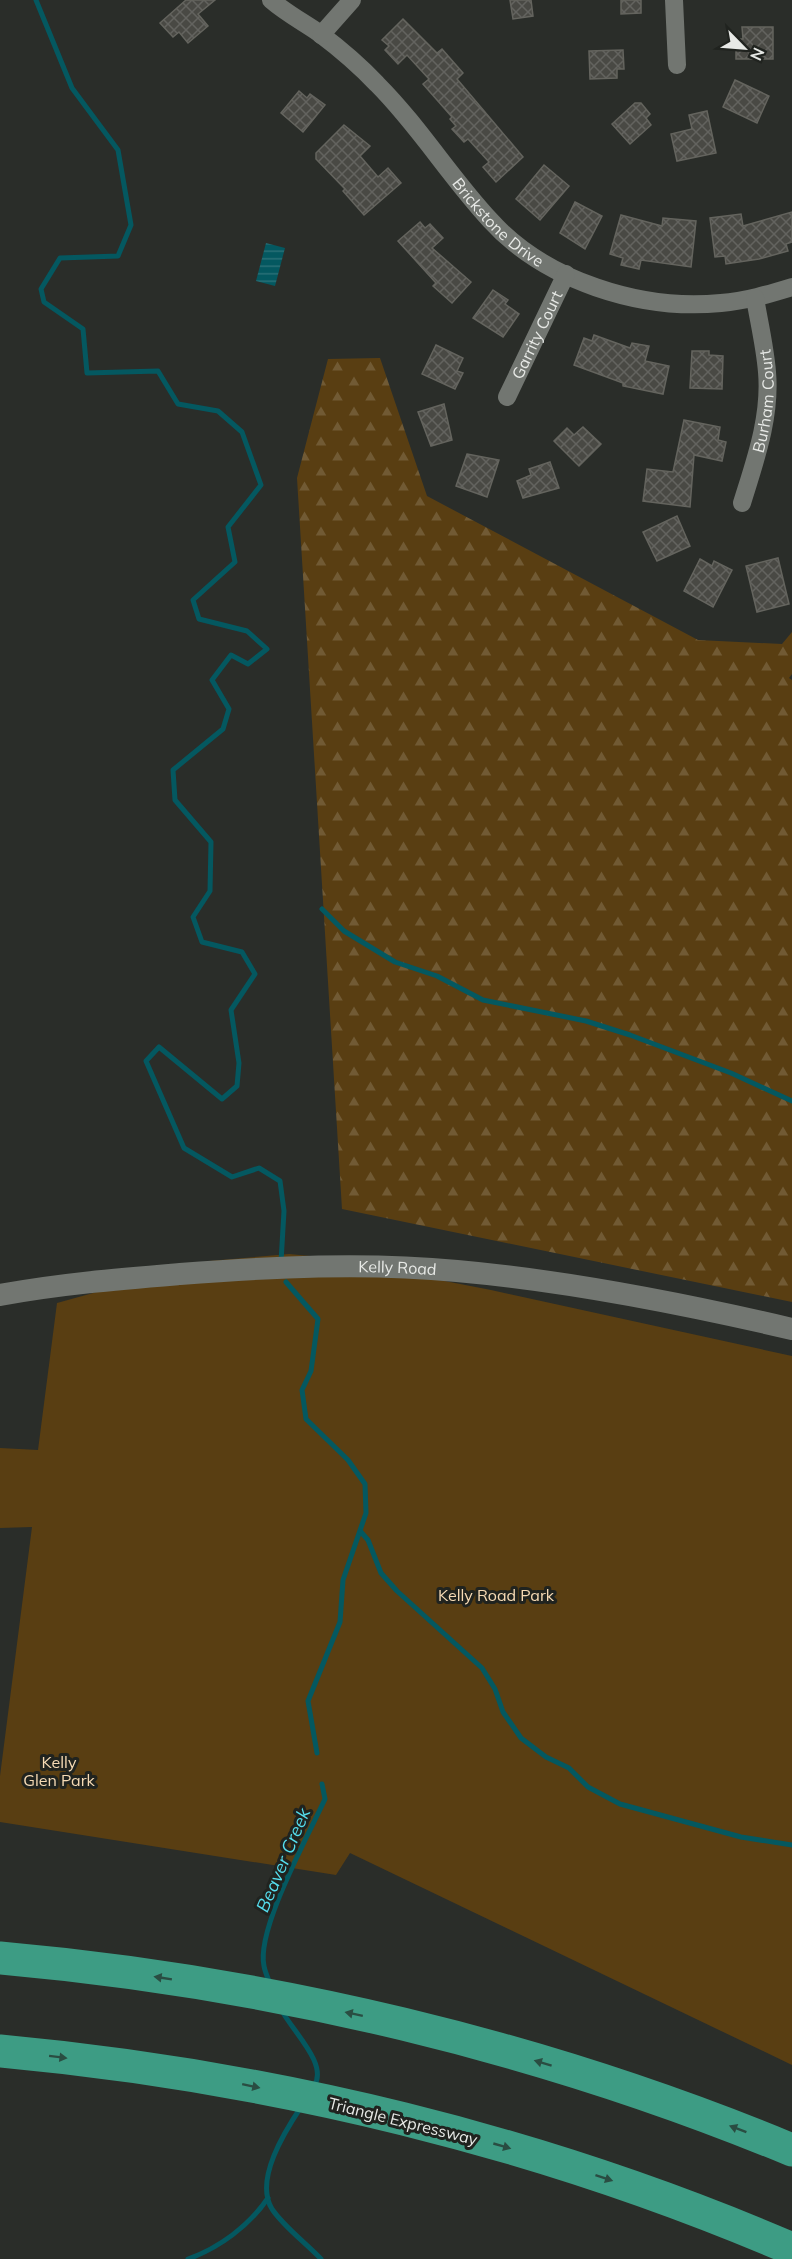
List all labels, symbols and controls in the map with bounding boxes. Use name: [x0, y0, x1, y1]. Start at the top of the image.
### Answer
north arrow: [714, 18, 774, 78]
text: N: [746, 45, 769, 64]
street label: Brickstone Drive: [448, 174, 548, 271]
street label: Garrity Court: [507, 287, 567, 382]
street label: Burham Court: [748, 348, 778, 455]
street label: Kelly Road: [358, 1256, 437, 1279]
park label: Kelly Road Park: [438, 1585, 555, 1605]
park label: Kelly Glen Park: [23, 1752, 95, 1790]
water label: Beaver Creek: [251, 1804, 316, 1915]
one-way arrow: [153, 1973, 172, 1982]
one-way arrow: [345, 2009, 364, 2018]
one-way arrow: [49, 2052, 68, 2062]
one-way arrow: [534, 2058, 552, 2067]
one-way arrow: [242, 2082, 261, 2091]
street label: Triangle Expressway: [326, 2093, 480, 2149]
one-way arrow: [728, 2123, 746, 2133]
one-way arrow: [493, 2142, 511, 2151]
one-way arrow: [595, 2173, 613, 2183]

